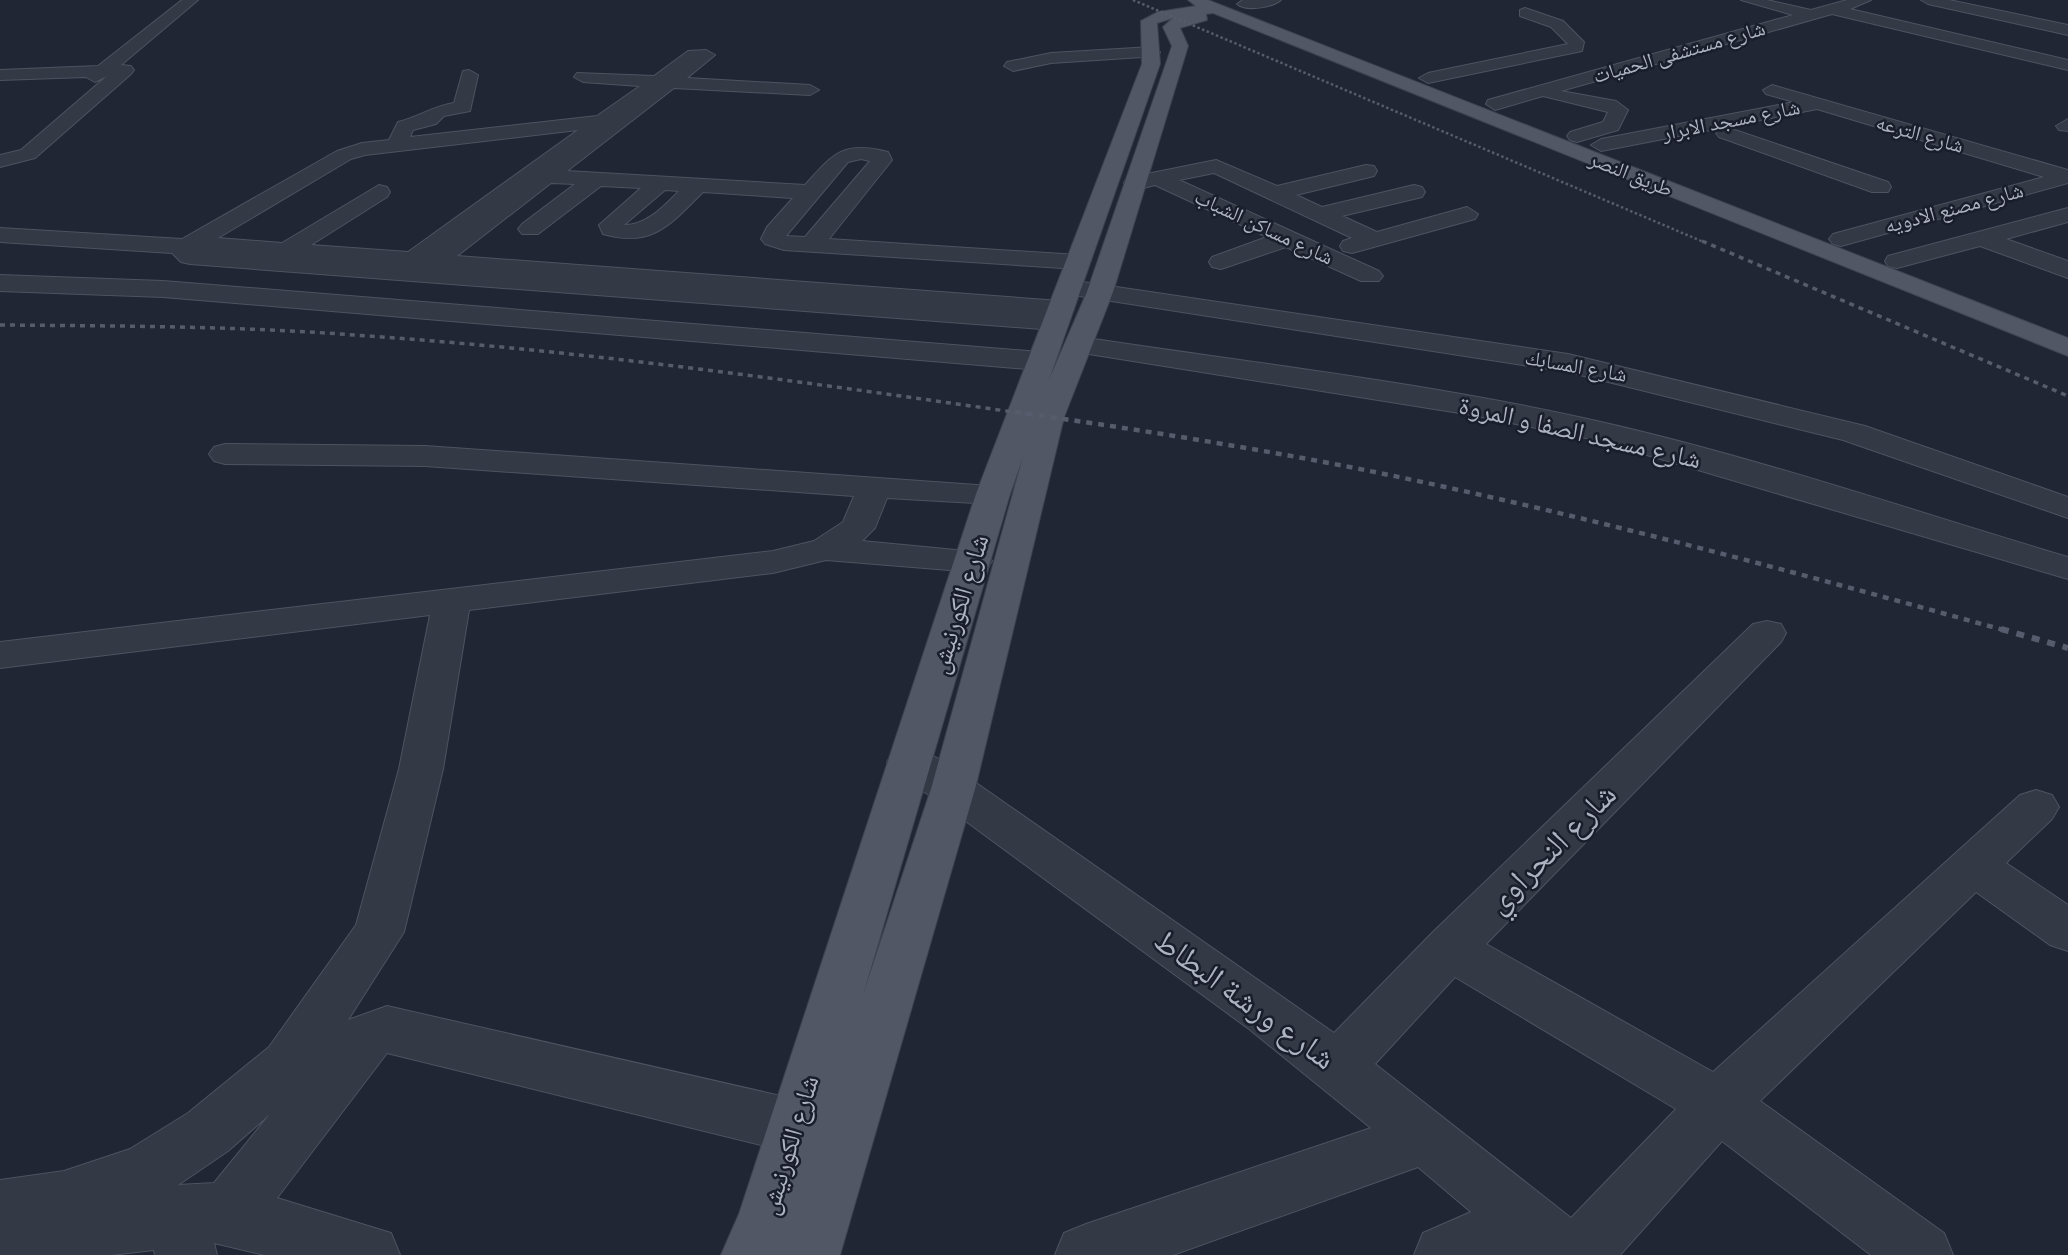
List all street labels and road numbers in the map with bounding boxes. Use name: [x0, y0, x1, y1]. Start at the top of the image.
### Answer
street label: شارع مستشفى الحميات: [1589, 11, 1769, 91]
street label: شارع مسجد الابرار: [1658, 90, 1802, 148]
street label: شارع الترعه: [1873, 105, 1968, 161]
street label: طريق النصر: [1584, 141, 1678, 204]
street label: شارع مصنع الادويه: [1881, 173, 2027, 241]
street label: شارع مساكن الشباب: [1190, 180, 1339, 272]
street label: شارع المسابك: [1523, 340, 1630, 390]
street label: شارع مسجد الصفا و المروة: [1455, 385, 1705, 478]
street label: شارع الكورنيش: [919, 529, 998, 678]
street label: شارع النحراوي: [1474, 771, 1628, 925]
street label: شارع ورشة البطاط: [1145, 916, 1346, 1081]
street label: شارع الكورنيش: [749, 1070, 828, 1219]

